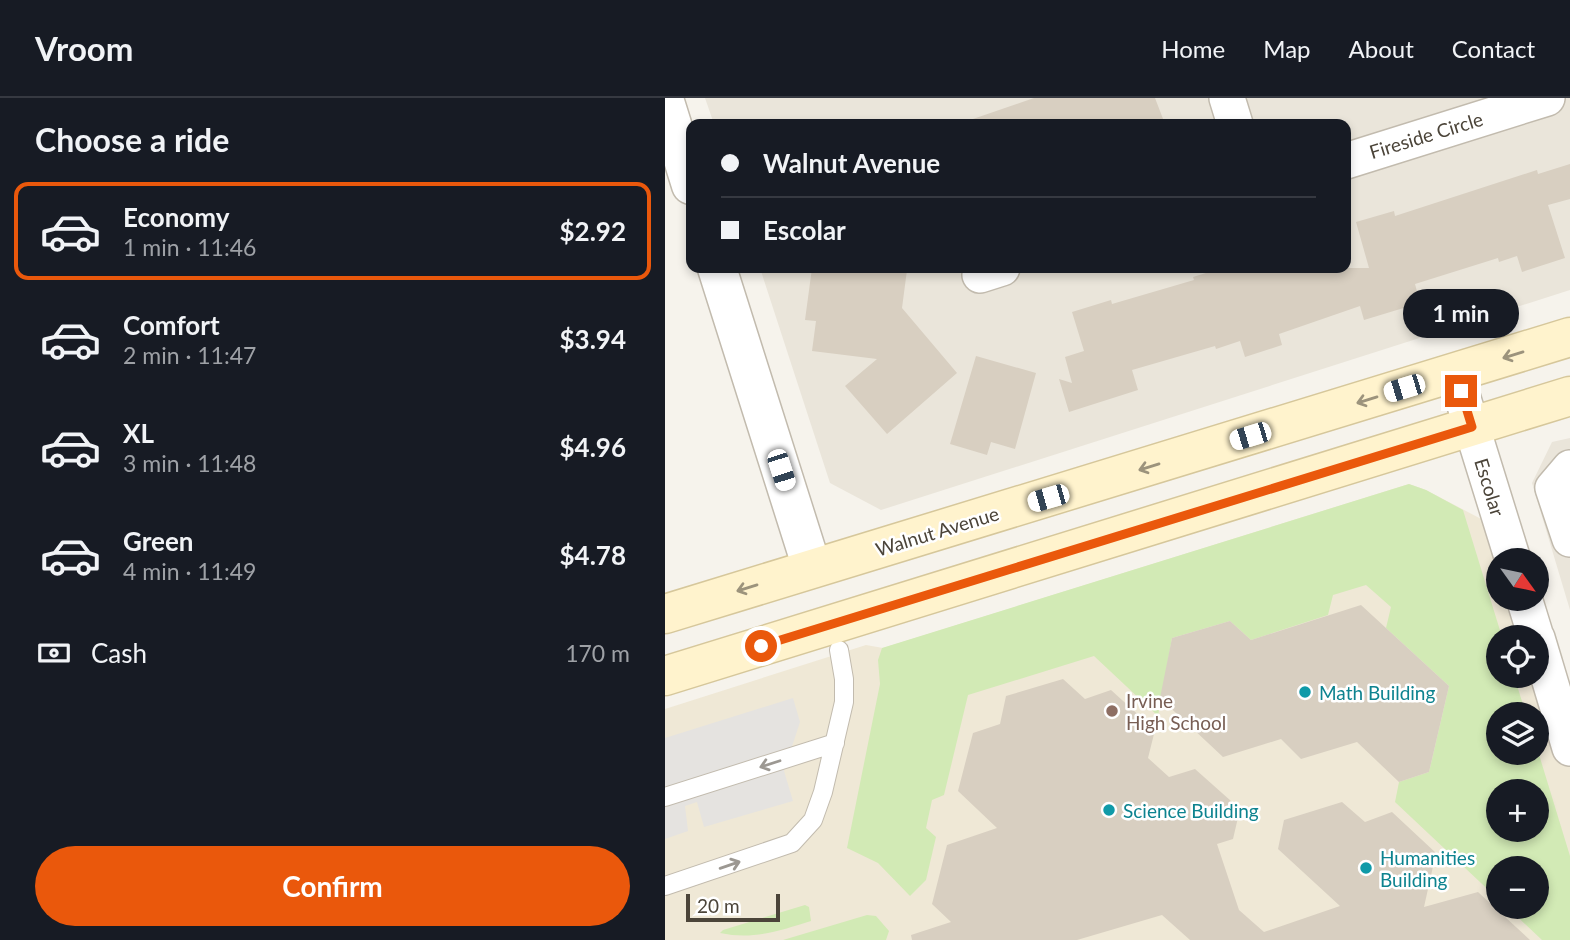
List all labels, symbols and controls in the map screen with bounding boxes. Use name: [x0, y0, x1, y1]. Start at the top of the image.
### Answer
text: Vroom: [35, 28, 133, 68]
text: Home: [1161, 34, 1225, 63]
text: Map: [1263, 34, 1311, 63]
text: About: [1349, 34, 1414, 63]
text: Contact: [1452, 34, 1535, 63]
street label: Fireside Circle: [1366, 107, 1486, 163]
text: Choose a ride: [35, 120, 229, 159]
text: Walnut Avenue: [763, 147, 940, 179]
icon: car: [39, 200, 102, 263]
text: Economy: [123, 201, 229, 233]
text: Escolar: [763, 214, 846, 246]
text: $2.92: [560, 215, 626, 247]
text: 1 min · 11:46: [123, 233, 256, 261]
callout: 1 min: [1403, 289, 1519, 338]
text: 1 min: [1432, 299, 1490, 327]
icon: car: [39, 308, 102, 371]
text: Comfort: [123, 309, 220, 341]
text: $3.94: [560, 323, 626, 355]
text: 2 min · 11:47: [123, 341, 256, 369]
one-way arrow: [1502, 350, 1524, 362]
car: [1381, 372, 1428, 404]
route end: [1445, 375, 1477, 407]
one-way arrow: [1356, 395, 1378, 407]
icon: car: [39, 416, 102, 479]
text: XL: [123, 417, 154, 449]
car: [1227, 420, 1274, 452]
text: $4.96: [560, 431, 626, 463]
car: [765, 447, 798, 493]
text: 3 min · 11:48: [123, 449, 256, 477]
street label: Escolar: [1470, 455, 1510, 519]
one-way arrow: [1139, 462, 1161, 474]
car: [1025, 482, 1072, 514]
street label: Walnut Avenue: [873, 501, 1001, 561]
icon: car: [39, 524, 102, 587]
text: Green: [123, 525, 193, 557]
text: $4.78: [560, 539, 626, 571]
north arrow: [1486, 548, 1549, 611]
map controls: [1486, 548, 1549, 919]
text: 4 min · 11:49: [123, 557, 256, 585]
one-way arrow: [736, 583, 758, 596]
button: locate: [1486, 625, 1549, 688]
route start: [745, 630, 777, 662]
icon: cash: [35, 634, 73, 672]
text: Cash: [91, 637, 147, 669]
text: 170 m: [565, 639, 630, 667]
place label: Math Building: [1319, 681, 1435, 704]
marker: Math Building: [1297, 684, 1313, 700]
place label: Irvine High School: [1126, 689, 1226, 734]
button: layers: [1486, 702, 1549, 765]
marker: Irvine High School: [1104, 703, 1120, 719]
one-way arrow: [760, 758, 782, 771]
button: +: [1486, 779, 1549, 842]
place label: Science Building: [1123, 799, 1259, 822]
marker: Science Building: [1101, 802, 1117, 818]
button: Confirm: [35, 846, 630, 926]
place label: Humanities Building: [1380, 846, 1475, 891]
button: −: [1486, 856, 1549, 919]
one-way arrow: [718, 857, 740, 870]
marker: Humanities Building: [1358, 860, 1374, 876]
scale bar: [686, 891, 781, 923]
text: 20 m: [697, 894, 740, 917]

